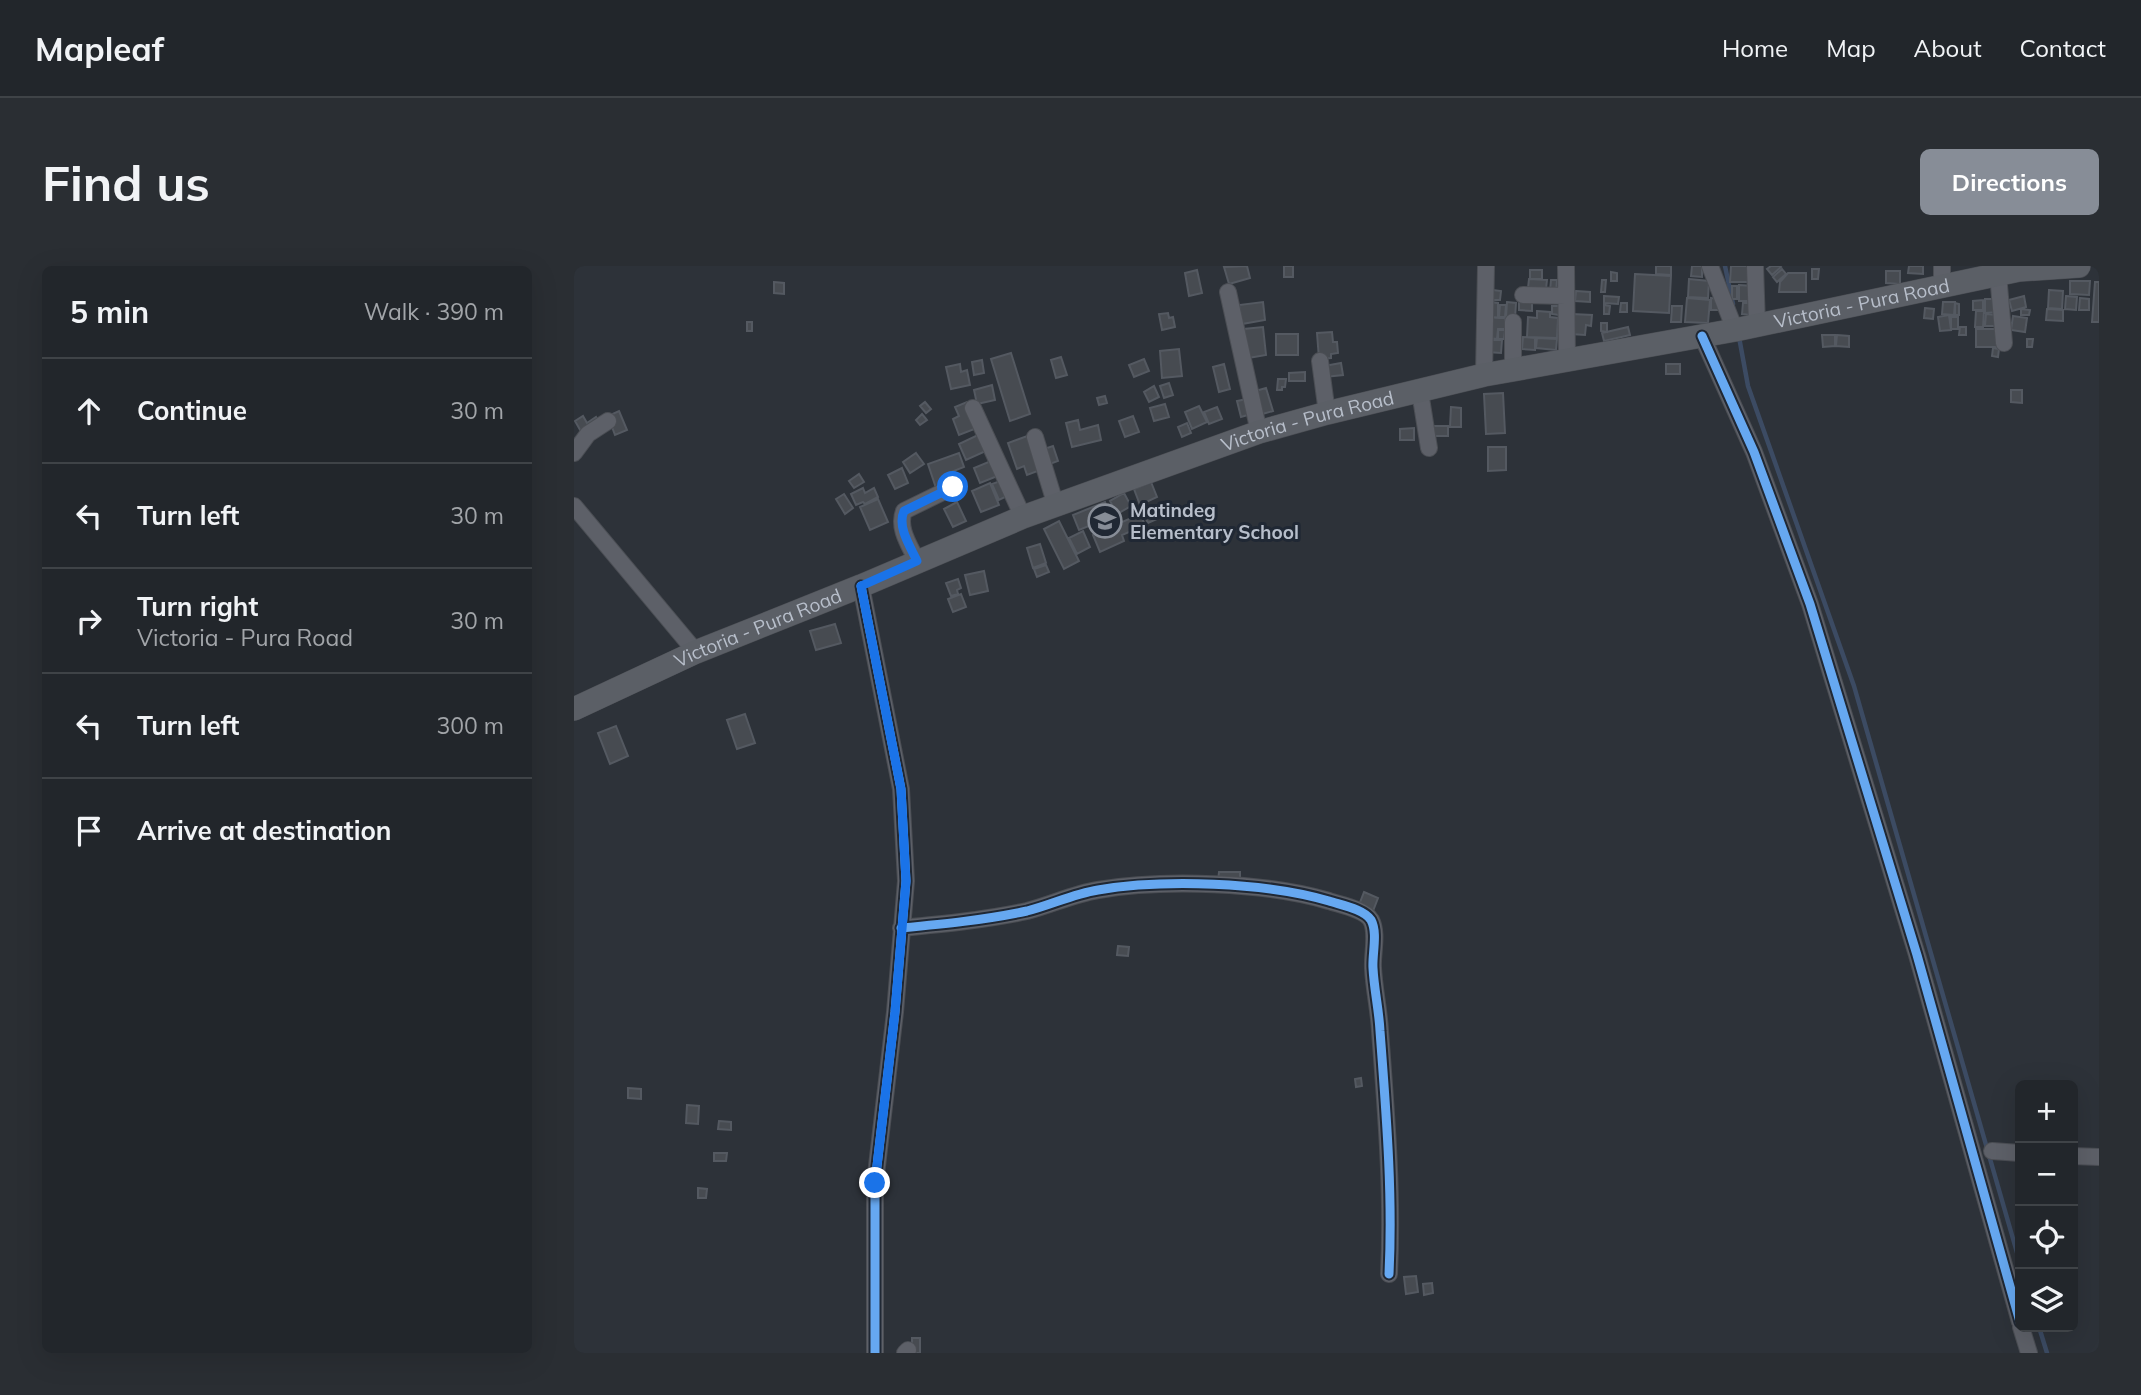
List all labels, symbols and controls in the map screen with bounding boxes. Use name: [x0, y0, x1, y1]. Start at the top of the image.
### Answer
text: Mapleaf: [35, 28, 164, 69]
text: Home: [1722, 33, 1788, 63]
text: Map: [1826, 33, 1876, 63]
text: About: [1914, 33, 1982, 63]
text: Contact: [2020, 33, 2106, 63]
button: Directions: [1920, 149, 2099, 215]
text: Find us: [42, 152, 210, 213]
street label: Victoria - Pura Road: [1772, 273, 1952, 333]
text: 5 min: [70, 293, 149, 331]
text: Walk · 390 m: [364, 297, 504, 326]
street label: Victoria - Pura Road: [1218, 385, 1396, 457]
icon: ahead: [70, 392, 108, 430]
text: Continue: [137, 394, 247, 427]
text: 30 m: [450, 396, 504, 425]
route start: [937, 471, 968, 502]
icon: left: [70, 497, 108, 535]
place label: Matindeg Elementary School: [1130, 498, 1299, 544]
text: Turn left: [137, 499, 239, 532]
text: 30 m: [450, 501, 504, 530]
school or university icon: Matindeg Elementary School: [1086, 502, 1124, 540]
street label: Victoria - Pura Road: [670, 583, 845, 673]
text: Turn right: [137, 590, 258, 623]
icon: right: [70, 602, 108, 640]
text: 30 m: [450, 606, 504, 635]
text: Victoria - Pura Road: [137, 623, 353, 652]
icon: left: [70, 707, 108, 745]
text: Turn left: [137, 709, 239, 742]
text: 300 m: [436, 711, 504, 740]
icon: arrive: [70, 812, 108, 850]
text: Arrive at destination: [137, 814, 392, 847]
map controls: [2015, 1080, 2078, 1332]
button: +: [2015, 1080, 2078, 1143]
button: −: [2015, 1143, 2078, 1206]
route end: [859, 1167, 890, 1198]
button: locate: [2015, 1206, 2078, 1269]
button: layers: [2015, 1269, 2078, 1332]

